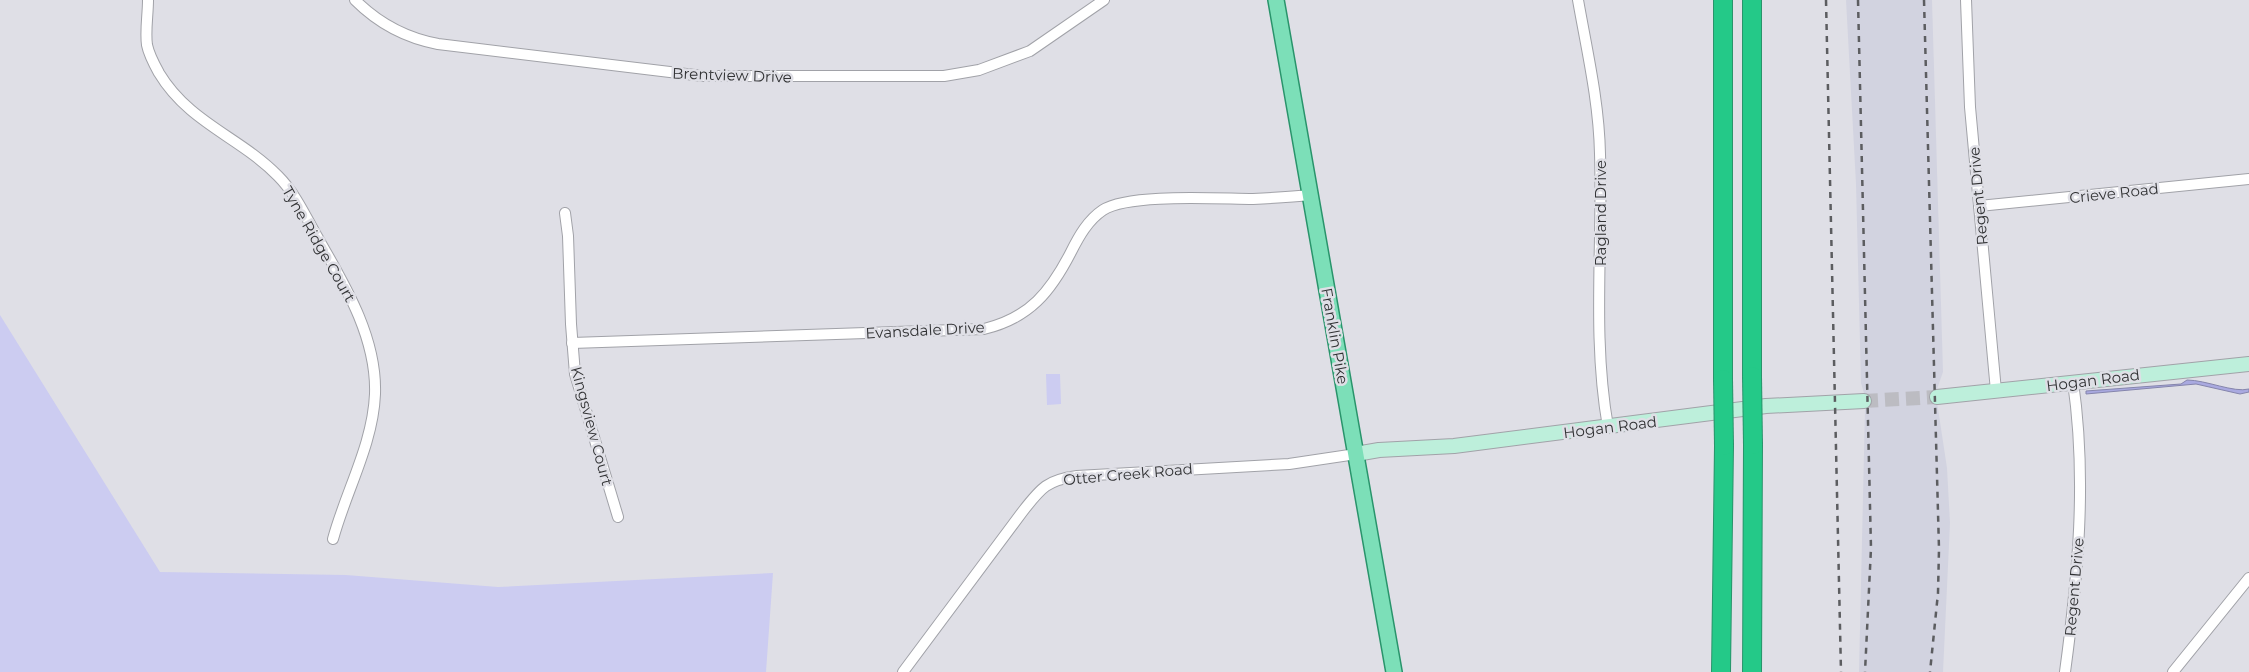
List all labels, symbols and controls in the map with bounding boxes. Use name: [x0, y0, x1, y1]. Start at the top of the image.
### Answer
street label: Brentview Drive: [672, 63, 792, 87]
street label: Regent Drive: [1964, 146, 1992, 246]
street label: Ragland Drive: [1591, 160, 1610, 266]
street label: Crieve Road: [2068, 179, 2160, 207]
street label: Tyne Ridge Court: [278, 183, 360, 305]
street label: Franklin Pike: [1317, 286, 1353, 386]
street label: Evansdale Drive: [865, 317, 985, 343]
street label: Kingsview Court: [567, 364, 617, 488]
street label: Hogan Road: [2045, 365, 2141, 395]
street label: Hogan Road: [1562, 412, 1658, 442]
street label: Otter Creek Road: [1062, 459, 1194, 489]
street label: Regent Drive: [2060, 537, 2088, 637]

